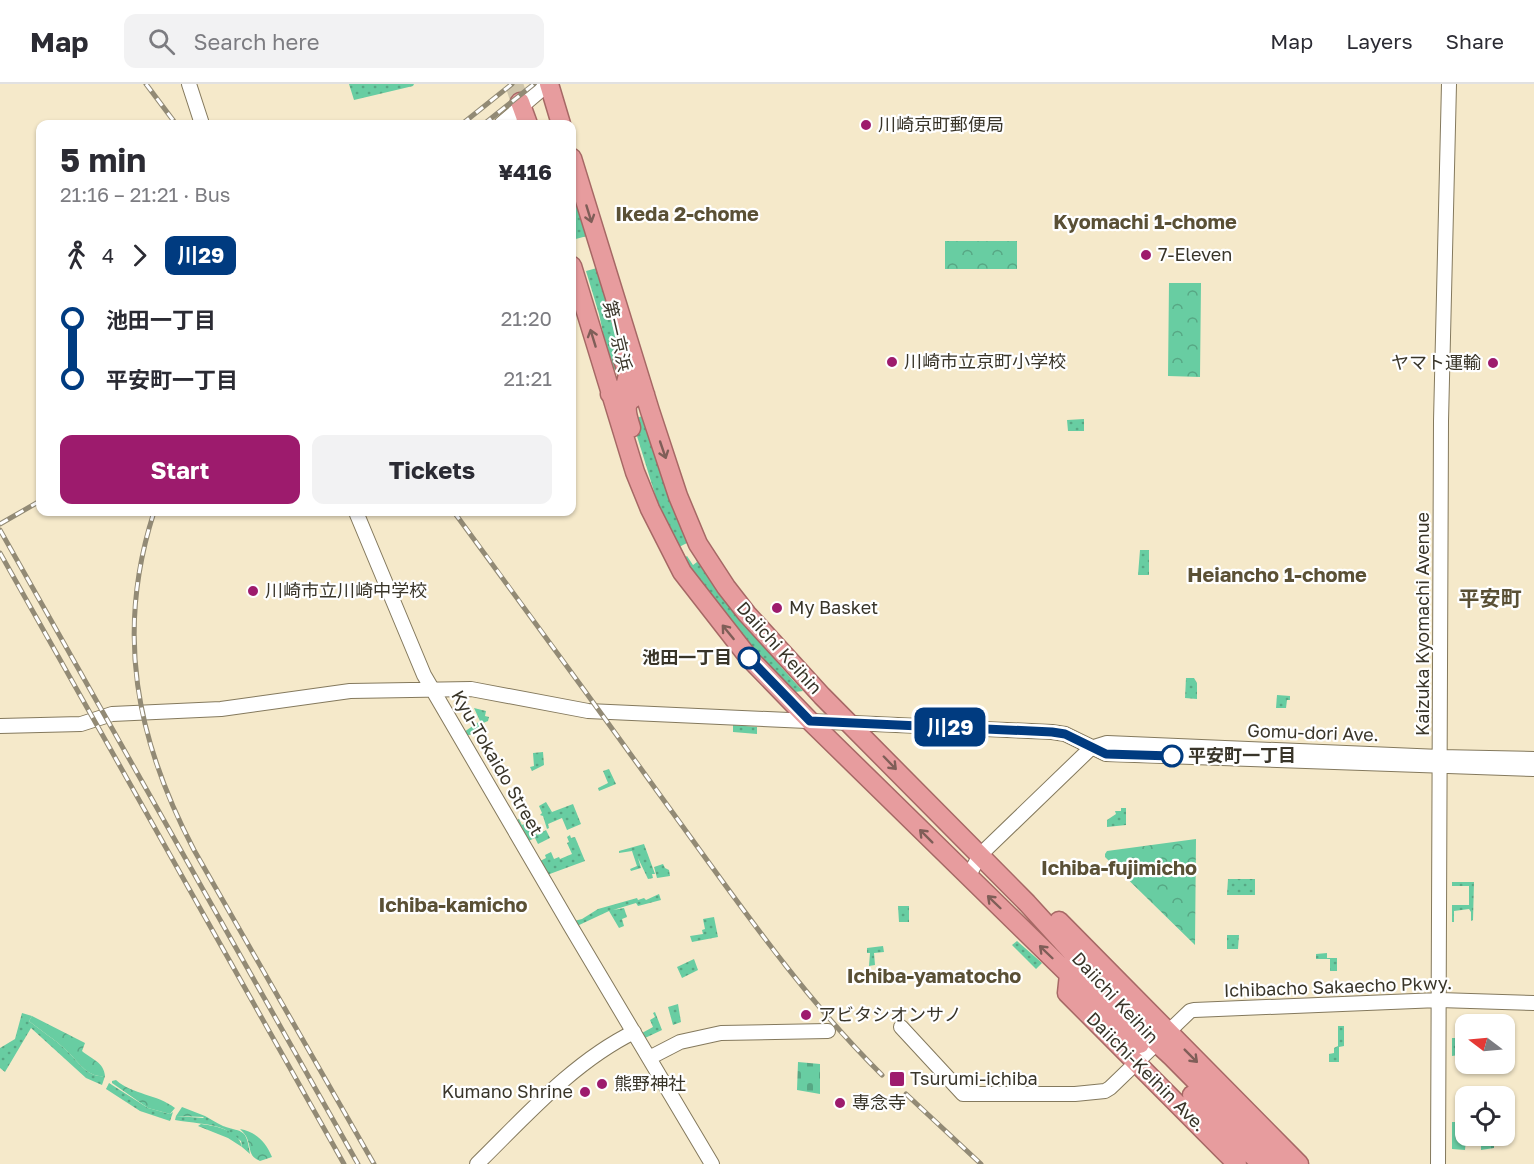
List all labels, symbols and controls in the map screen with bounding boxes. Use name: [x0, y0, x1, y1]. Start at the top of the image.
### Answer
search box: [124, 14, 544, 68]
text: Map: [30, 25, 88, 58]
icon: search: [145, 25, 178, 58]
text: Search here: [193, 28, 319, 55]
text: Map: [1270, 28, 1313, 54]
text: Layers: [1346, 28, 1413, 54]
text: Share: [1446, 28, 1504, 54]
place label: 川崎京町郵便局: [878, 113, 1004, 135]
marker: 川崎京町郵便局: [859, 118, 873, 132]
text: 5 min: [60, 140, 146, 179]
text: ¥416: [498, 158, 552, 185]
text: 21:16 – 21:21 · Bus: [60, 182, 230, 206]
district label: Ikeda 2-chome: [615, 201, 759, 225]
one-way arrow: [584, 204, 595, 223]
district label: Kyomachi 1-chome: [1053, 209, 1237, 233]
icon: walk: [60, 239, 93, 272]
icon: forward: [123, 239, 156, 272]
text: 川29: [177, 242, 224, 268]
text: 4: [102, 243, 114, 267]
place label: 7-Eleven: [1158, 243, 1232, 265]
marker: 7-Eleven: [1139, 248, 1153, 262]
street label: 第一京浜: [599, 298, 637, 373]
text: 池田一丁目: [106, 306, 216, 333]
text: 21:20: [501, 306, 552, 330]
one-way arrow: [587, 329, 598, 348]
place label: 川崎市立京町小学校: [904, 350, 1066, 372]
place label: ヤマト運輸: [1391, 351, 1481, 373]
marker: 川崎市立京町小学校: [885, 355, 899, 369]
marker: ヤマト運輸: [1486, 356, 1500, 370]
text: 平安町一丁目: [106, 366, 238, 393]
text: 21:21: [503, 366, 552, 390]
button: Start: [60, 435, 300, 504]
button: Tickets: [312, 435, 552, 504]
one-way arrow: [658, 440, 669, 459]
street label: Kaizuka Kyomachi Avenue: [1411, 512, 1433, 736]
district label: Heiancho 1-chome: [1187, 562, 1367, 586]
place label: 川崎市立川崎中学校: [265, 579, 427, 601]
marker: 川崎市立川崎中学校: [246, 584, 260, 598]
district label: 平安町: [1459, 585, 1522, 611]
place label: My Basket: [789, 596, 878, 618]
street label: Daiichi Keihin: [732, 597, 827, 698]
marker: My Basket: [770, 601, 784, 615]
one-way arrow: [721, 624, 734, 640]
place label: 池田一丁目: [642, 646, 732, 668]
marker: 池田一丁目: [738, 647, 760, 669]
street label: Kyu-Tokaido Street: [447, 686, 548, 839]
line badge: 川29: [916, 708, 984, 746]
text: 川29: [926, 714, 974, 740]
street label: Gomu-dori Ave.: [1247, 719, 1379, 745]
place label: 平安町一丁目: [1188, 744, 1296, 766]
marker: 平安町一丁目: [1161, 745, 1183, 767]
one-way arrow: [883, 755, 897, 770]
one-way arrow: [918, 828, 933, 843]
district label: Ichiba-fujimicho: [1041, 855, 1197, 879]
district label: Ichiba-kamicho: [379, 892, 527, 916]
one-way arrow: [986, 895, 1001, 909]
one-way arrow: [1038, 945, 1053, 960]
street label: Daiichi Keihin: [1068, 947, 1164, 1048]
district label: Ichiba-yamatocho: [847, 963, 1021, 987]
street label: Ichibacho Sakaecho Pkwy.: [1223, 971, 1453, 1001]
place label: アビタシオンサノ: [818, 1003, 962, 1025]
street label: Daiichi-Keihin Ave.: [1082, 1007, 1211, 1136]
marker: アビタシオンサノ: [799, 1008, 813, 1022]
north arrow: [1455, 1014, 1515, 1074]
map controls: [1455, 1014, 1515, 1146]
one-way arrow: [1184, 1048, 1198, 1063]
place label: Tsurumi-ichiba: [910, 1067, 1038, 1089]
marker: Tsurumi-ichiba: [888, 1070, 906, 1088]
place label: 熊野神社: [614, 1072, 686, 1094]
marker: 熊野神社: [595, 1077, 609, 1091]
place label: Kumano Shrine: [442, 1080, 573, 1102]
marker: Kumano Shrine: [578, 1085, 592, 1099]
button: locate: [1455, 1086, 1515, 1146]
place label: 専念寺: [852, 1091, 906, 1113]
marker: 専念寺: [833, 1096, 847, 1110]

